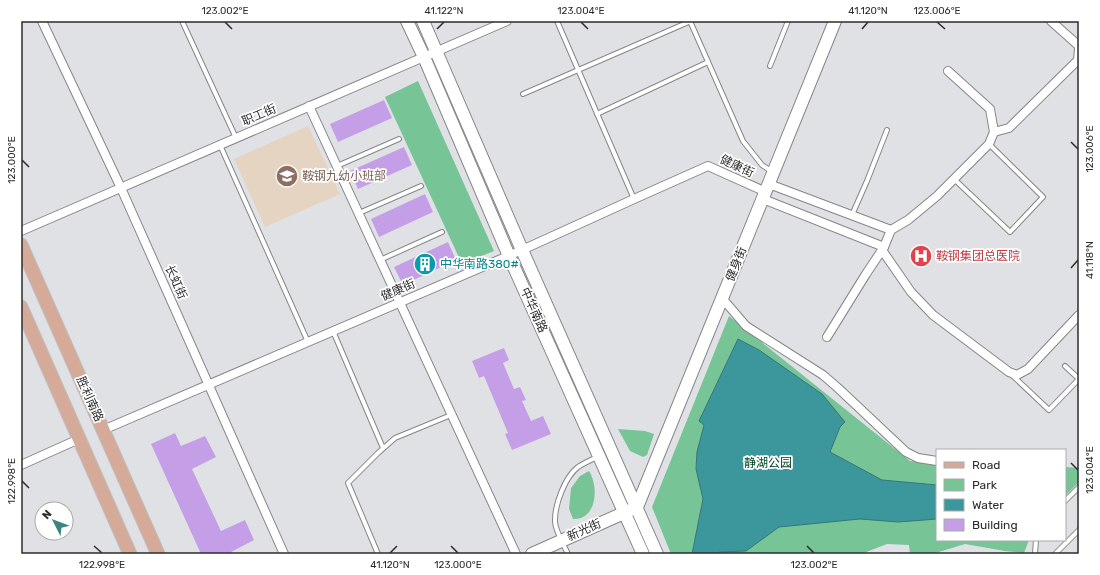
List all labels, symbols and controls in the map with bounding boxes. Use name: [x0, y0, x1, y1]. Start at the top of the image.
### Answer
text: 123.002°E: [201, 5, 249, 17]
text: 41.122°N: [425, 5, 464, 17]
text: 123.004°E: [557, 5, 605, 17]
text: 41.120°N: [848, 5, 888, 17]
text: 123.006°E: [913, 5, 961, 17]
street label: 职工街: [240, 102, 278, 128]
text: 123.006°E: [1084, 125, 1096, 173]
text: 123.000°E: [6, 136, 18, 184]
street label: 健康街: [718, 152, 756, 180]
school or university icon: 鞍钢九幼小班部: [274, 163, 300, 189]
place label: 鞍钢九幼小班部: [302, 169, 386, 183]
text: 41.118°N: [1084, 241, 1096, 279]
hospital icon: 鞍钢集团总医院: [908, 243, 934, 269]
street label: 健身街: [723, 245, 749, 283]
place label: 鞍钢集团总医院: [936, 249, 1020, 263]
building icon: 中华南路380#: [412, 251, 438, 277]
place label: 中华南路380#: [440, 257, 519, 271]
street label: 长虹街: [162, 263, 190, 301]
street label: 健康街: [379, 277, 417, 303]
street label: 中华南路: [518, 285, 550, 335]
street label: 胜利南路: [74, 374, 106, 424]
text: 123.004°E: [1084, 446, 1096, 494]
legend: [936, 449, 1066, 541]
park label: 静湖公园: [744, 456, 792, 470]
text: 122.998°E: [6, 458, 18, 504]
text: Road: [972, 458, 1000, 472]
text: Park: [972, 478, 998, 492]
text: Water: [972, 498, 1004, 512]
north arrow: [34, 501, 74, 541]
text: N: [39, 507, 54, 522]
street label: 新光街: [565, 516, 603, 544]
text: Building: [972, 518, 1018, 532]
text: 122.998°E: [79, 559, 125, 571]
text: 41.120°N: [370, 559, 410, 571]
text: 123.000°E: [434, 559, 482, 571]
text: 123.002°E: [790, 559, 838, 571]

